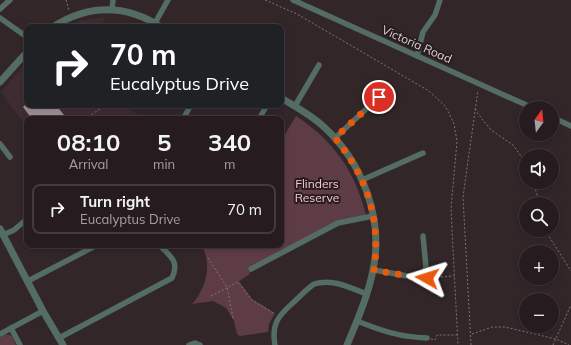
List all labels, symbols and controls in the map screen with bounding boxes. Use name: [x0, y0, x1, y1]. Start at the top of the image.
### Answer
street label: Victoria Road: [380, 22, 454, 66]
text: 70 m: [110, 37, 176, 72]
icon: right: [44, 40, 96, 92]
text: Eucalyptus Drive: [110, 72, 249, 95]
pin: [362, 80, 396, 114]
icon: arrive: [368, 86, 390, 108]
north arrow: [519, 101, 559, 141]
map controls: [519, 101, 559, 333]
text: 08:10: [57, 127, 120, 157]
text: 5: [157, 127, 171, 157]
text: 340: [208, 127, 251, 157]
button: sound: [519, 149, 559, 189]
text: Arrival: [69, 156, 108, 172]
text: min: [153, 156, 175, 172]
text: m: [224, 156, 235, 172]
park label: Flinders Reserve: [295, 176, 339, 205]
text: Turn right: [80, 192, 150, 211]
button: search: [519, 197, 559, 237]
icon: right: [46, 198, 68, 220]
text: 70 m: [227, 200, 262, 219]
text: Eucalyptus Drive: [80, 211, 180, 227]
button: +: [519, 245, 559, 285]
position arrow: [406, 257, 448, 299]
button: −: [519, 293, 559, 333]

